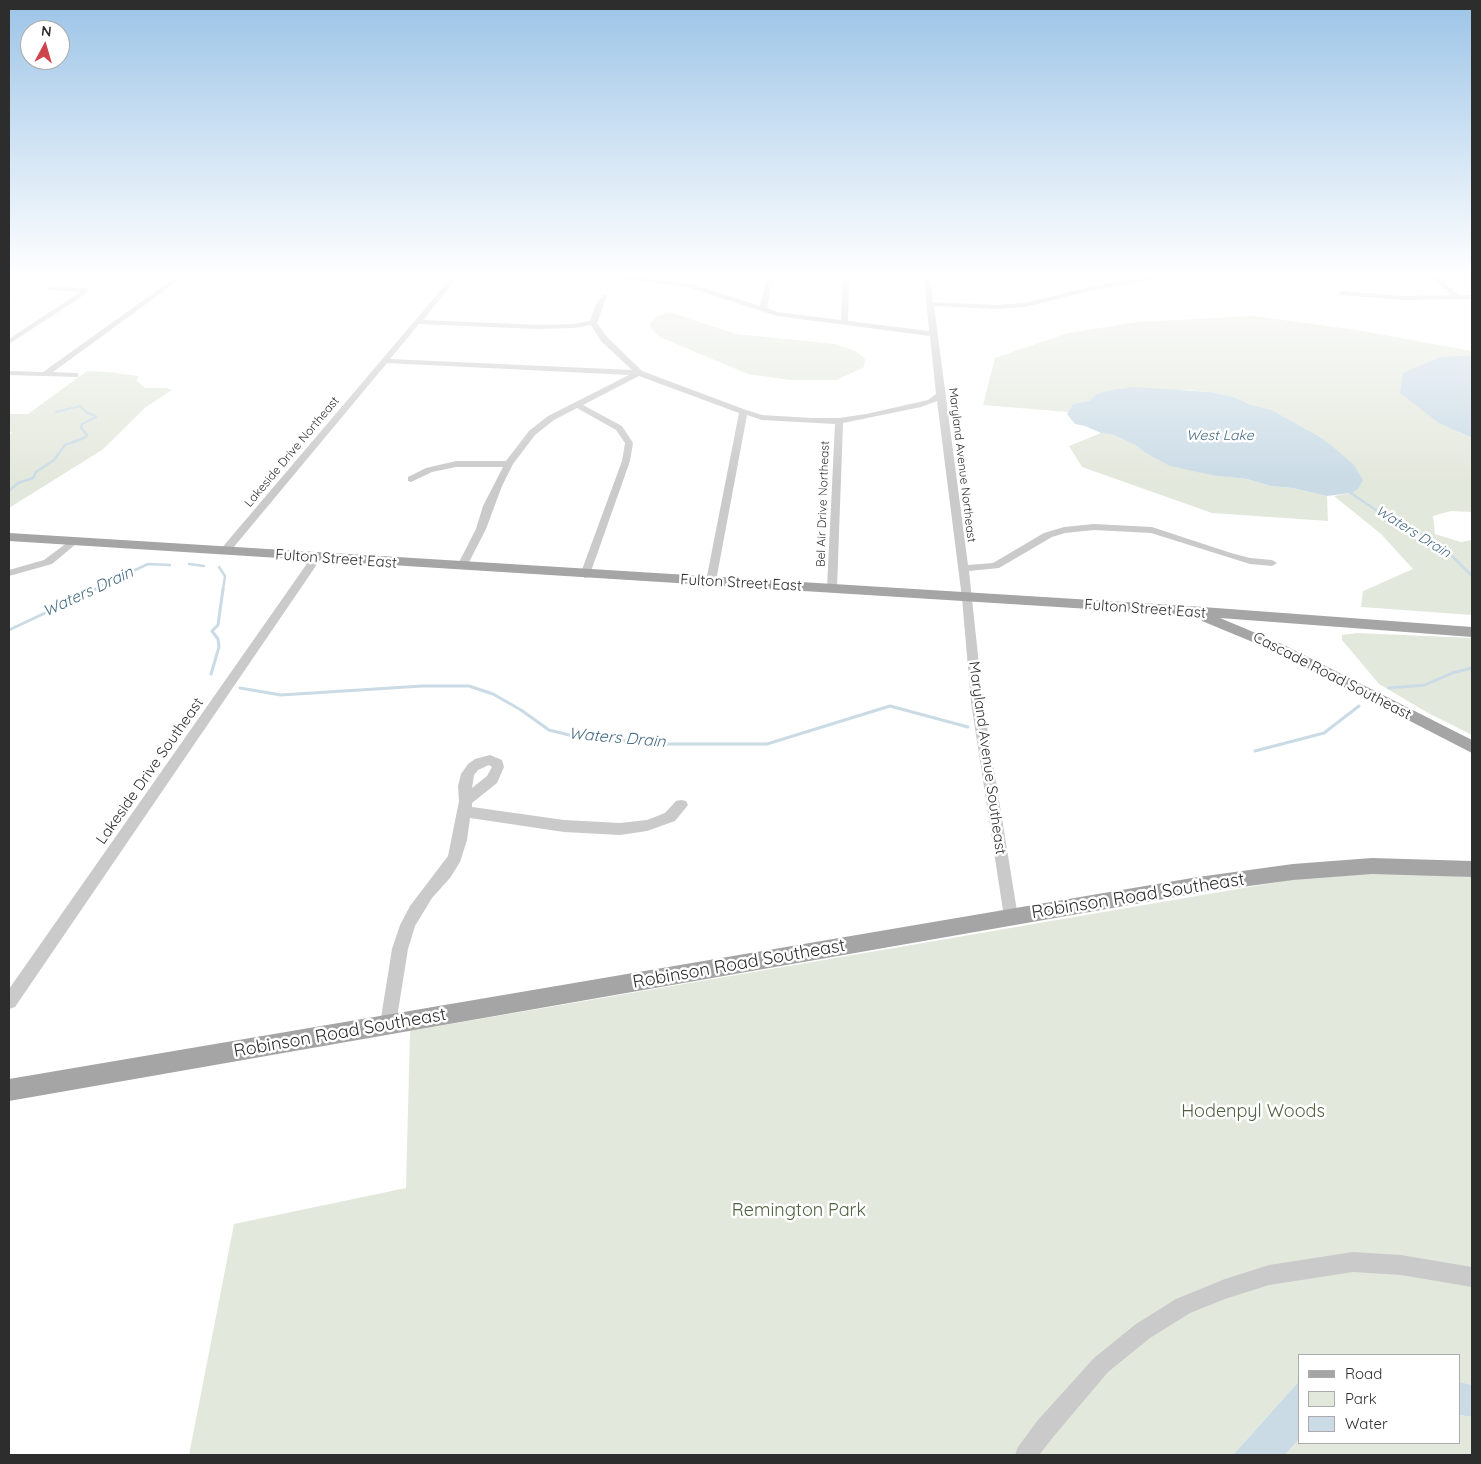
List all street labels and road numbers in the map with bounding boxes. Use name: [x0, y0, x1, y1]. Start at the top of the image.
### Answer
street label: Maryland Avenue Northeast: [945, 387, 979, 543]
street label: Lakeside Drive Northeast: [242, 394, 342, 510]
street label: Bel Air Drive Northeast: [814, 441, 832, 567]
street label: Fulton Street East: [275, 546, 397, 572]
street label: Fulton Street East: [680, 571, 802, 595]
street label: Fulton Street East: [1084, 596, 1206, 622]
street label: Cascade Road Southeast: [1250, 628, 1414, 724]
street label: Maryland Avenue Southeast: [965, 660, 1009, 856]
street label: Lakeside Drive Southeast: [93, 694, 207, 848]
street label: Robinson Road Southeast: [1030, 868, 1246, 924]
street label: Robinson Road Southeast: [631, 935, 847, 993]
street label: Robinson Road Southeast: [232, 1004, 448, 1062]

